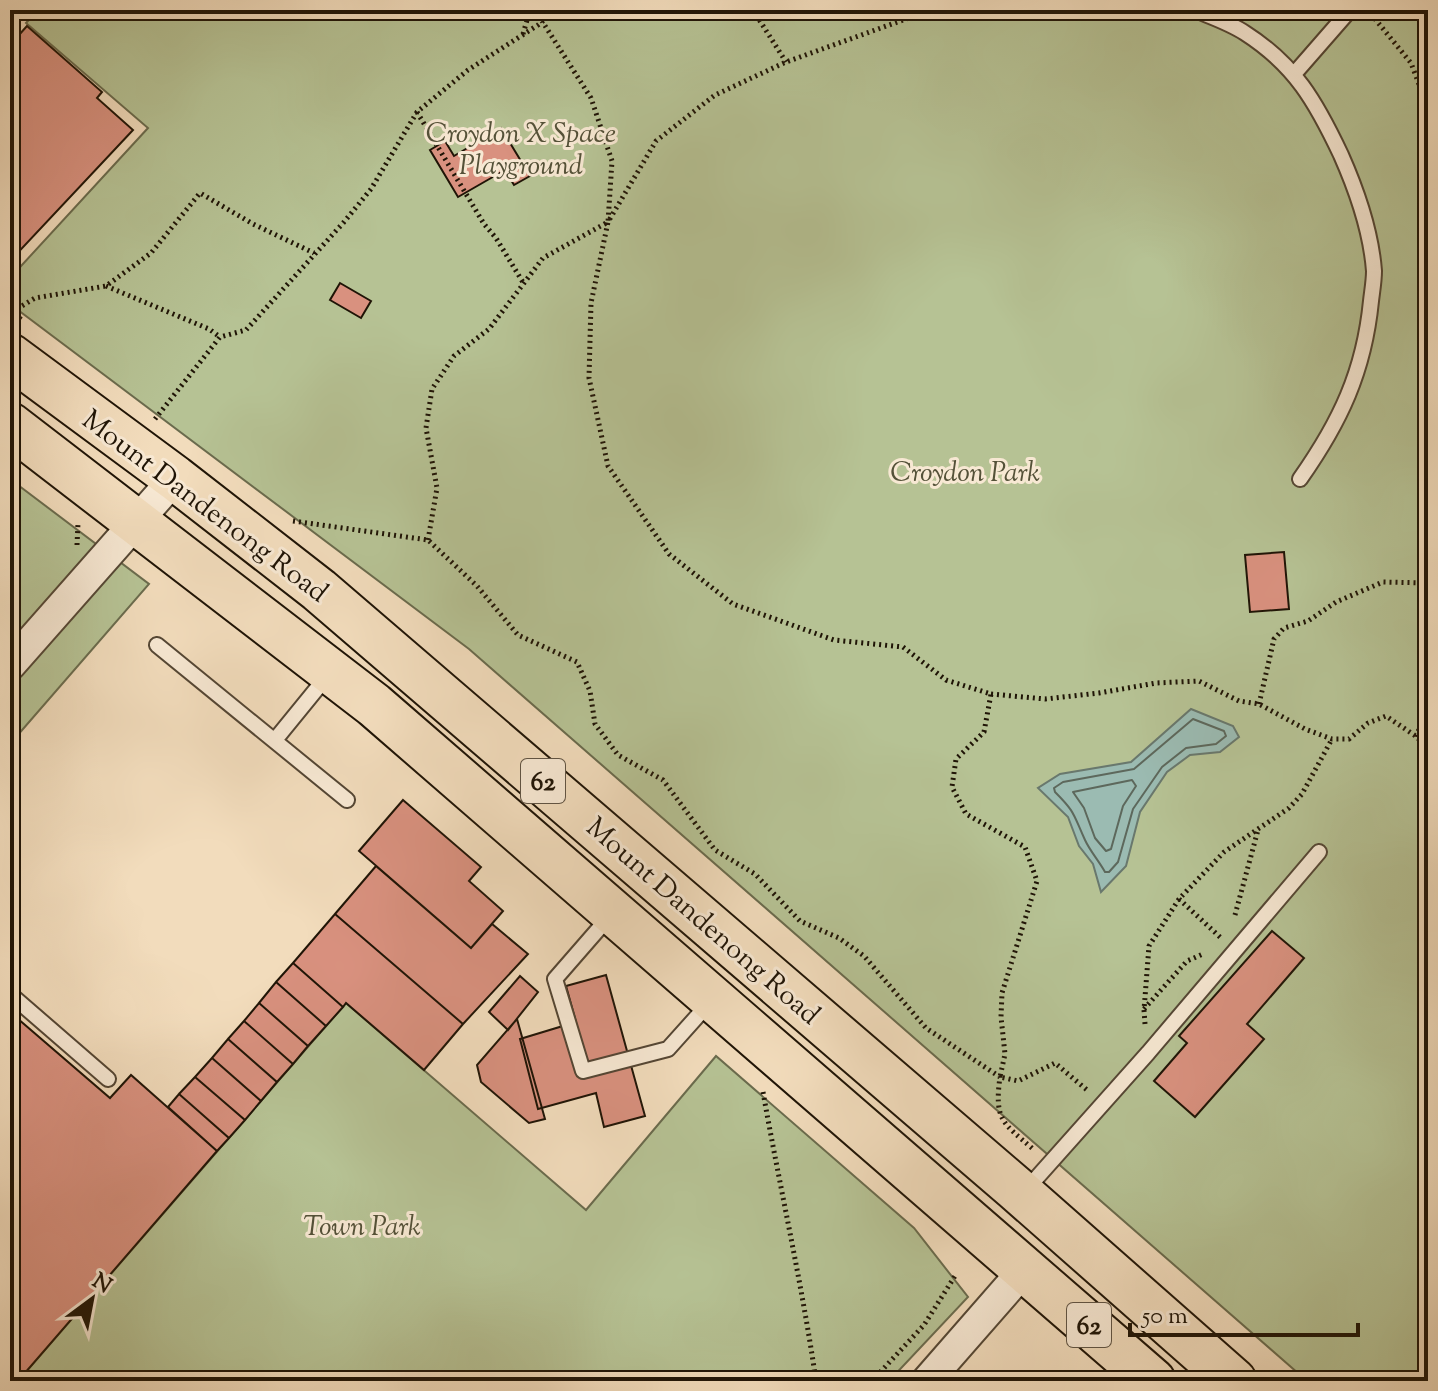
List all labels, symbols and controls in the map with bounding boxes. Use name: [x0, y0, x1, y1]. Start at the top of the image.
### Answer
park label: Croydon X Space Playground: [426, 115, 616, 187]
street label: Mount Dandenong Road: [73, 401, 336, 613]
park label: Croydon Park: [890, 454, 1040, 494]
road number: 62: [521, 759, 565, 803]
street label: Mount Dandenong Road: [576, 809, 828, 1036]
park label: Town Park: [303, 1208, 421, 1248]
north arrow: [52, 1259, 132, 1339]
text: N: [85, 1266, 117, 1303]
scale bar: [1130, 1287, 1358, 1337]
text: 50 m: [1140, 1300, 1188, 1334]
road number: 62: [1067, 1303, 1111, 1347]

